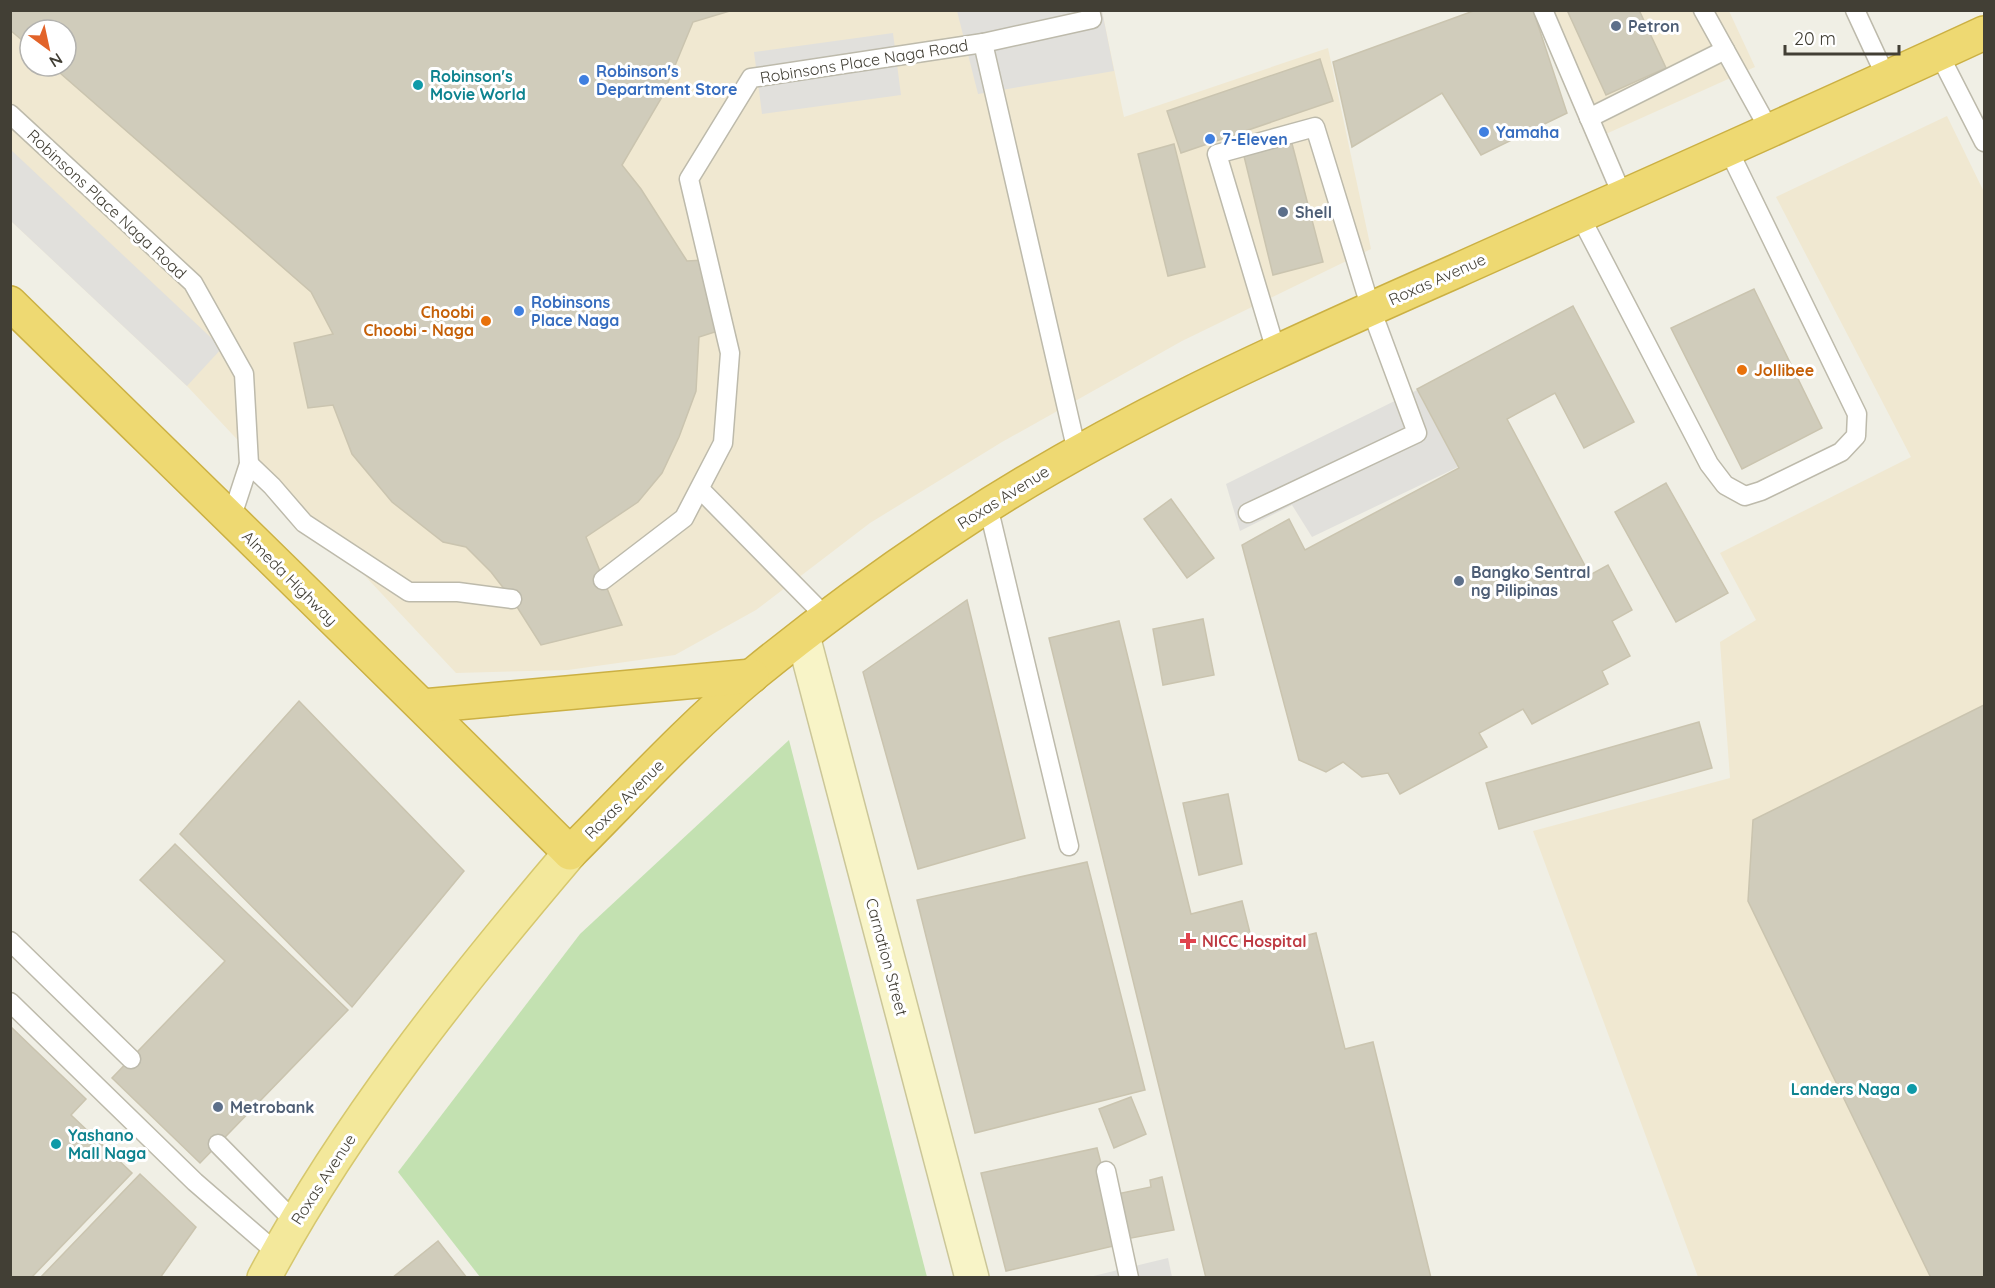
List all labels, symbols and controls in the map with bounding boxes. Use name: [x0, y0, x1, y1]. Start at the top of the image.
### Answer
place label: Petron: [1628, 16, 1680, 36]
north arrow: [18, 18, 78, 78]
scale bar: [1785, 18, 1899, 56]
marker: Petron: [1609, 19, 1623, 33]
text: 20 m: [1794, 27, 1836, 50]
street label: Robinsons Place Naga Road: [758, 35, 970, 87]
text: N: [46, 49, 67, 72]
place label: Robinson's Department Store: [596, 61, 737, 99]
place label: Robinson's Movie World: [430, 66, 526, 104]
marker: Robinson's Department Store: [577, 73, 591, 87]
marker: Robinson's Movie World: [411, 78, 425, 92]
place label: Yamaha: [1496, 122, 1559, 142]
street label: Robinsons Place Naga Road: [23, 125, 191, 283]
marker: Yamaha: [1477, 125, 1491, 139]
place label: 7-Eleven: [1222, 129, 1288, 149]
marker: 7-Eleven: [1203, 132, 1217, 146]
place label: Shell: [1295, 202, 1332, 222]
marker: Shell: [1276, 205, 1290, 219]
street label: Roxas Avenue: [1385, 249, 1489, 309]
place label: Robinsons Place Naga: [531, 292, 619, 330]
place label: Choobi Choobi - Naga: [364, 302, 474, 340]
marker: Robinsons Place Naga: [512, 304, 526, 318]
marker: Choobi Choobi - Naga: [479, 314, 493, 328]
place label: Jollibee: [1754, 360, 1814, 380]
marker: Jollibee: [1735, 363, 1749, 377]
street label: Roxas Avenue: [954, 461, 1052, 533]
street label: Almeda Highway: [238, 526, 342, 630]
place label: Bangko Sentral ng Pilipinas: [1471, 562, 1591, 600]
marker: Bangko Sentral ng Pilipinas: [1452, 574, 1466, 588]
street label: Roxas Avenue: [580, 755, 668, 843]
street label: Carnation Street: [862, 896, 912, 1018]
place label: NICC Hospital: [1202, 931, 1307, 951]
marker: NICC Hospital: [1179, 932, 1197, 950]
place label: Landers Naga: [1791, 1079, 1900, 1099]
marker: Landers Naga: [1905, 1082, 1919, 1096]
place label: Metrobank: [230, 1097, 314, 1117]
marker: Metrobank: [211, 1100, 225, 1114]
place label: Yashano Mall Naga: [68, 1125, 146, 1163]
street label: Roxas Avenue: [286, 1130, 360, 1228]
marker: Yashano Mall Naga: [49, 1137, 63, 1151]

